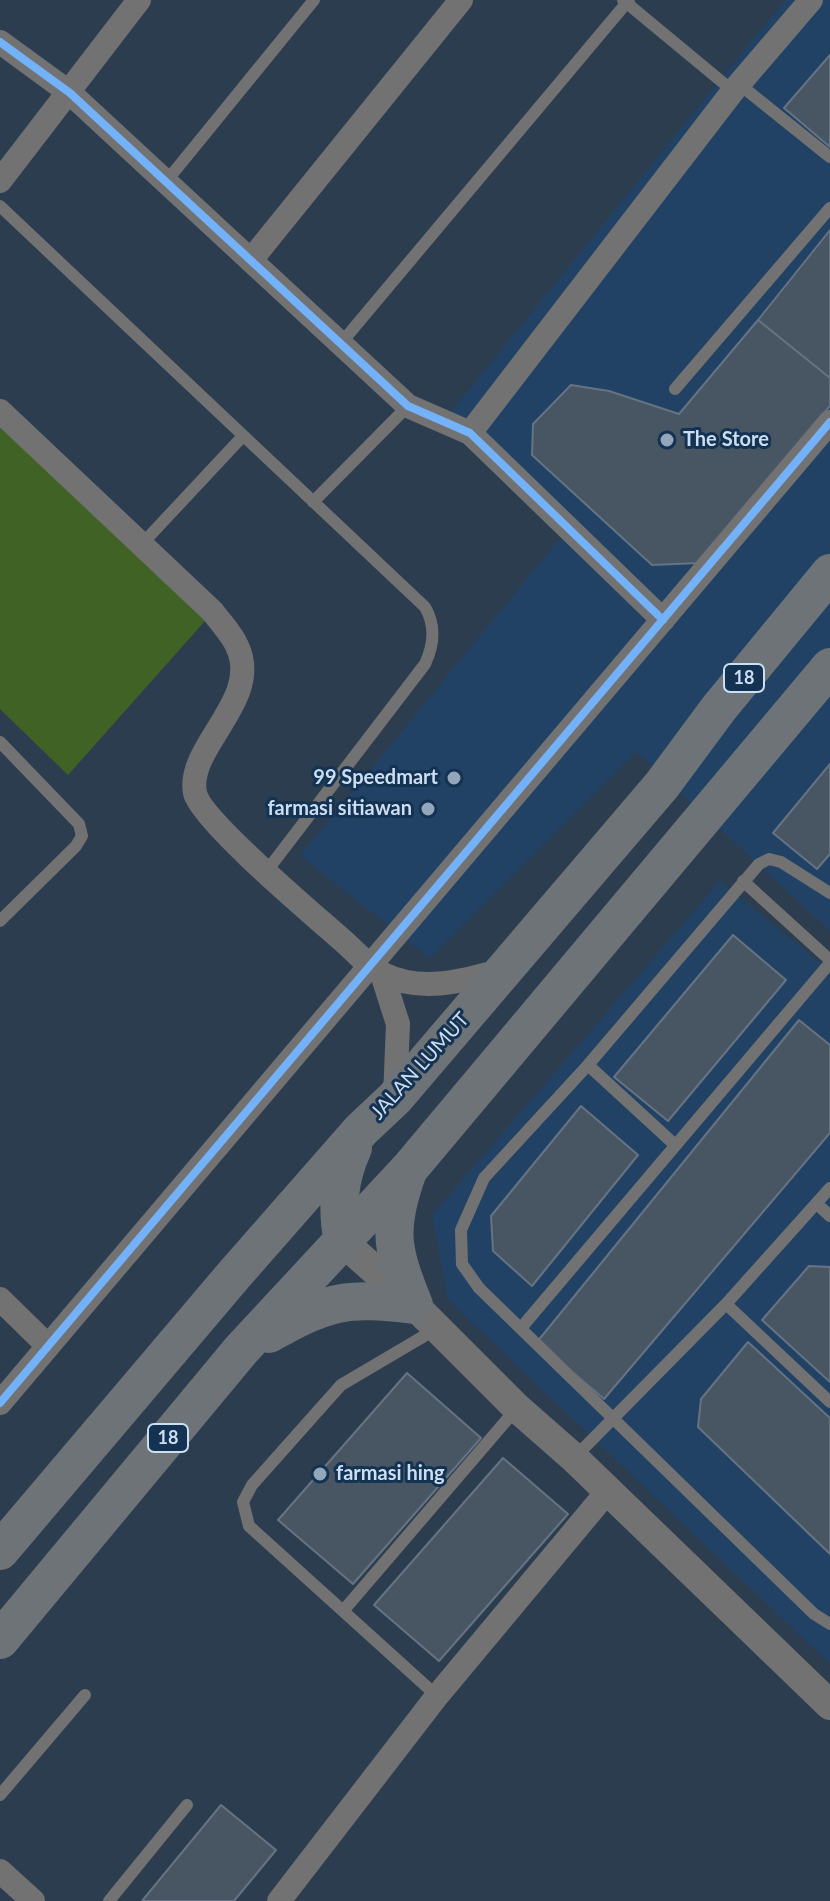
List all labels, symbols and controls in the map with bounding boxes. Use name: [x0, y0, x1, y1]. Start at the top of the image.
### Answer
place label: The Store: [683, 428, 769, 452]
marker: The Store: [658, 431, 676, 449]
road number: 18: [724, 664, 764, 692]
place label: 99 Speedmart: [313, 766, 438, 790]
marker: 99 Speedmart: [445, 769, 463, 787]
place label: farmasi sitiawan: [267, 797, 412, 821]
marker: farmasi sitiawan: [419, 800, 437, 818]
street label: JALAN LUMUT: [366, 1008, 474, 1124]
road number: 18: [148, 1424, 188, 1452]
place label: farmasi hing: [336, 1462, 445, 1486]
marker: farmasi hing: [311, 1465, 329, 1483]

